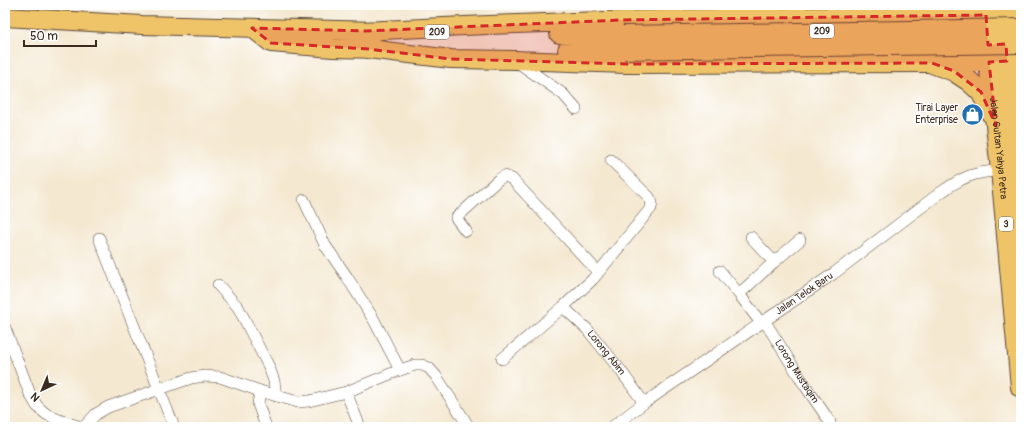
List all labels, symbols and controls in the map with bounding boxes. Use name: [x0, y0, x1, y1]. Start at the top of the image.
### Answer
scale bar: [24, 22, 96, 48]
road number: 209: [810, 24, 834, 38]
road number: 209: [425, 25, 449, 39]
text: 50 m: [30, 29, 58, 44]
street label: Jalan Sultan Yahya Petra: [987, 97, 1010, 200]
shop icon: Tirai Layer Enterprise: [960, 101, 986, 127]
place label: Tirai Layer Enterprise: [915, 102, 958, 126]
road number: 3: [999, 217, 1013, 231]
street label: Jalan Telok Baru: [773, 270, 835, 317]
street label: Lorong Abim: [584, 328, 628, 378]
street label: Lorong Mustaqim: [772, 338, 821, 406]
north arrow: [22, 370, 62, 410]
text: N: [28, 389, 43, 404]

